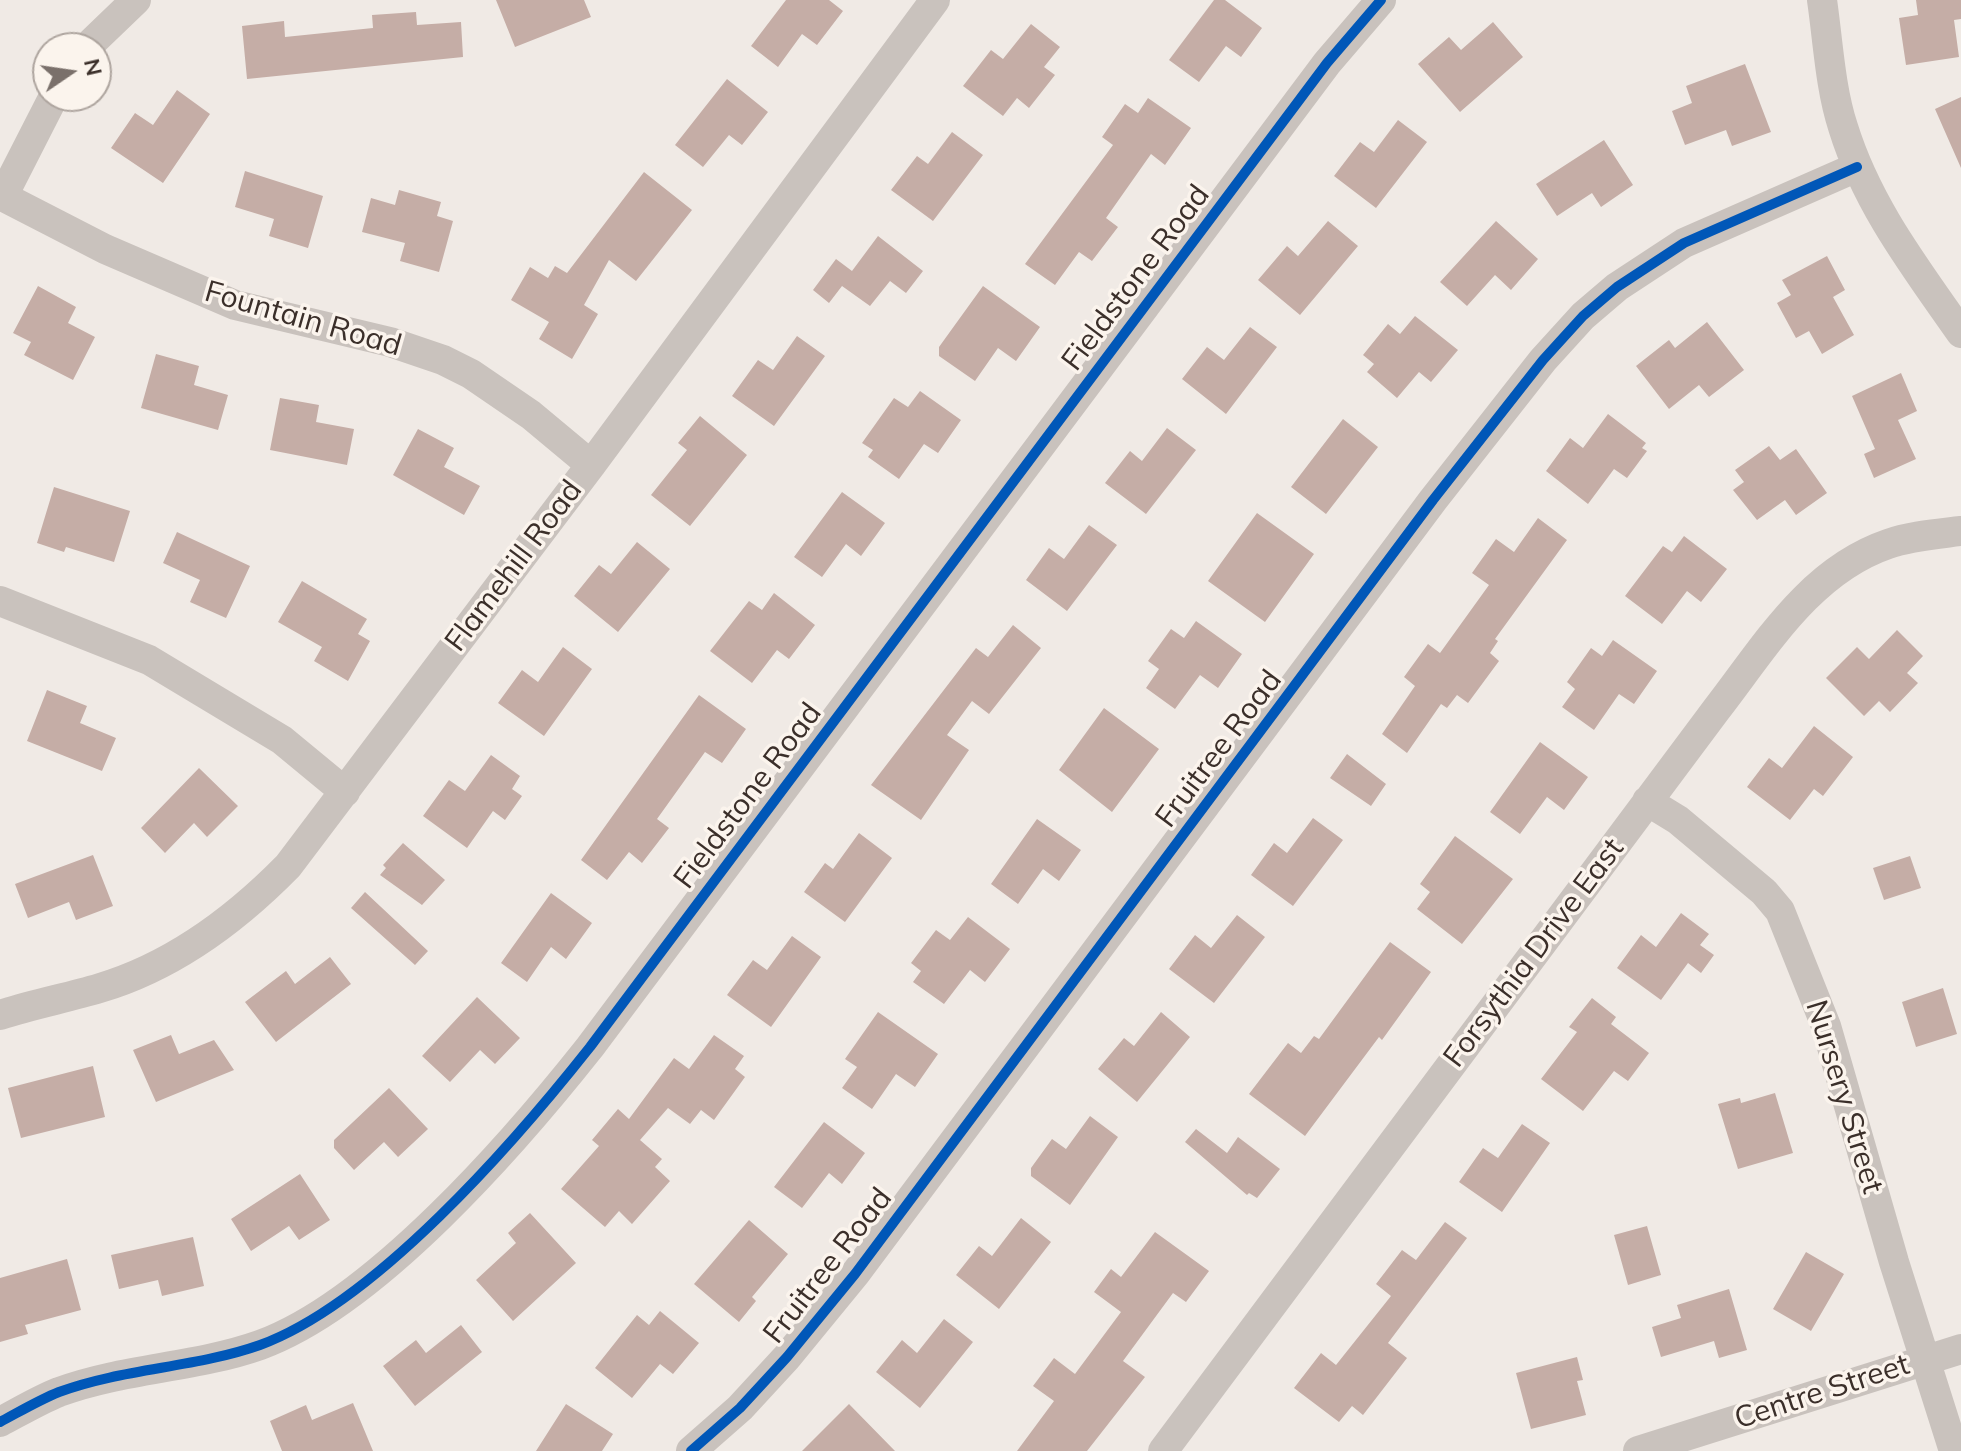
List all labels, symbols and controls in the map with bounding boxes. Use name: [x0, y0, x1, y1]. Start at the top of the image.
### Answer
north arrow: [32, 32, 112, 112]
text: N: [78, 56, 109, 78]
street label: Fieldstone Road: [1055, 178, 1217, 378]
street label: Fountain Road: [201, 274, 405, 364]
street label: Flamehill Road: [438, 473, 590, 659]
street label: Fruitree Road: [1148, 663, 1290, 835]
street label: Fieldstone Road: [667, 696, 829, 896]
street label: Forsythia Drive East: [1436, 832, 1632, 1074]
street label: Nursery Street: [1798, 996, 1890, 1198]
street label: Fruitree Road: [756, 1181, 900, 1351]
street label: Centre Street: [1730, 1347, 1914, 1437]

